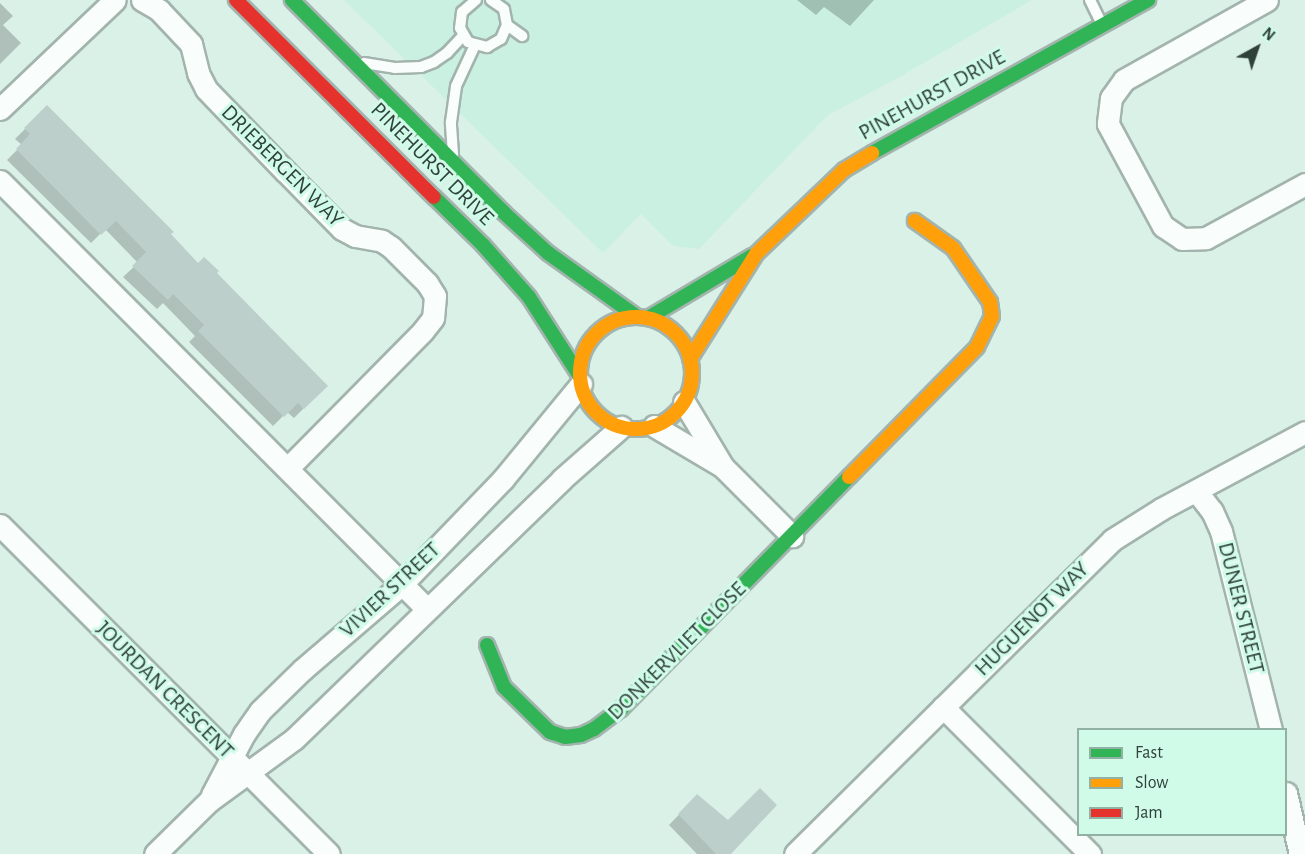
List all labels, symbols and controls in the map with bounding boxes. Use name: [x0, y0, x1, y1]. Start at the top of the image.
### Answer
north arrow: [1227, 18, 1287, 78]
text: N: [1259, 25, 1278, 44]
street label: PINEHURST DRIVE: [854, 44, 1010, 146]
street label: PINEHURST DRIVE: [365, 97, 499, 231]
street label: DRIEBERGEN WAY: [215, 99, 349, 233]
street label: VIVIER STREET: [334, 537, 446, 643]
street label: DUNER STREET: [1212, 540, 1270, 676]
street label: HUGUENOT WAY: [969, 556, 1095, 682]
street label: DONKERVLIET CLOSE: [602, 576, 752, 726]
street label: JOURDAN CRESCENT: [91, 616, 239, 764]
legend: [1077, 728, 1287, 836]
text: Fast: [1135, 744, 1163, 762]
text: Slow: [1135, 774, 1168, 792]
text: Jam: [1135, 804, 1163, 822]

